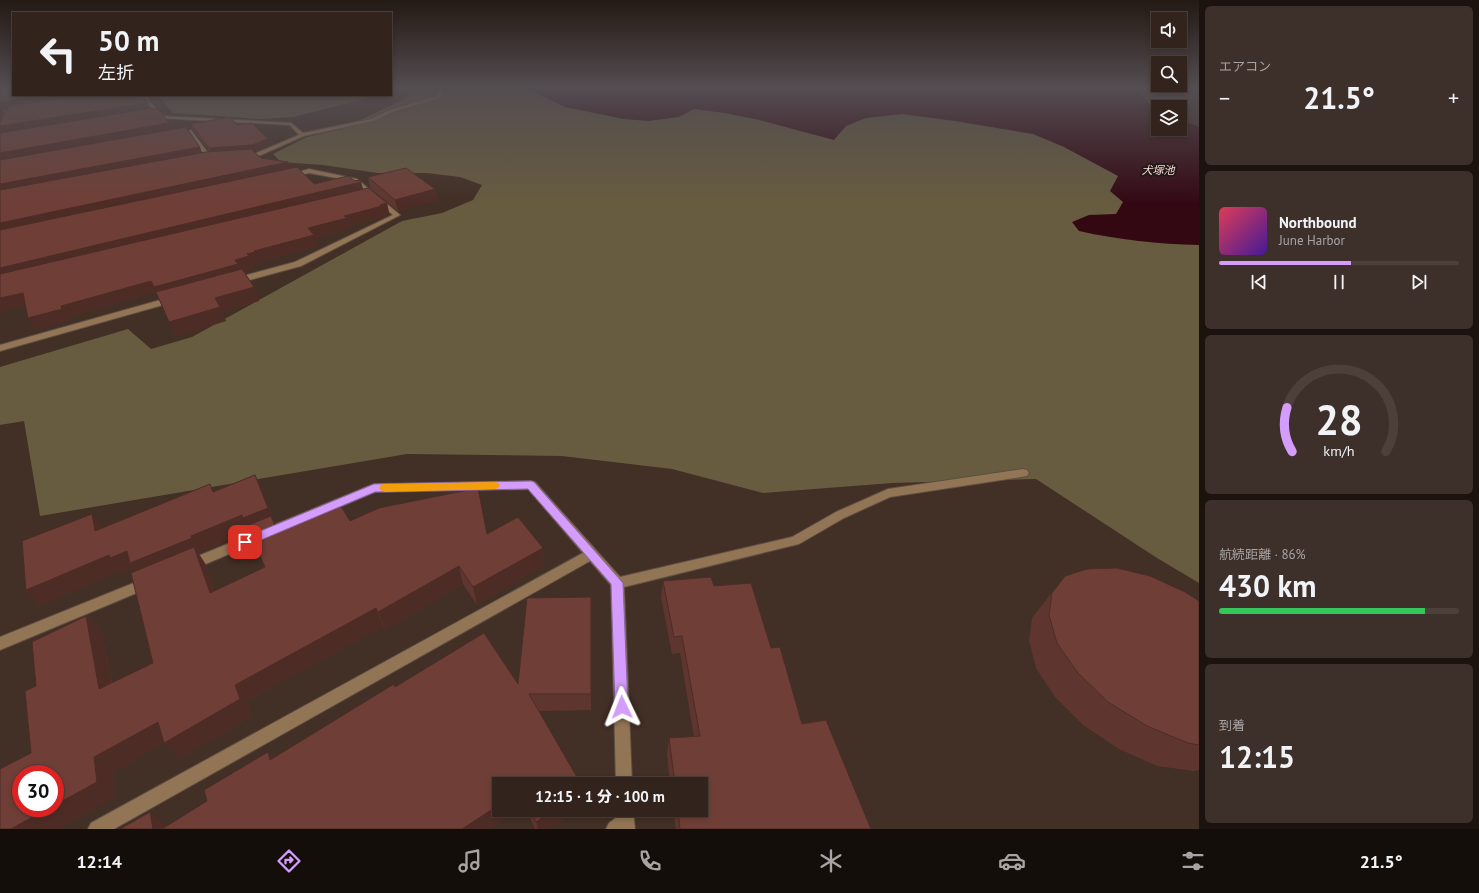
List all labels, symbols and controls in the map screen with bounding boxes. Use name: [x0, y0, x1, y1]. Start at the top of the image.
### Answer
map controls: [1151, 12, 1187, 136]
button: sound: [1151, 12, 1187, 48]
text: 50 m: [98, 22, 159, 59]
icon: left: [32, 28, 84, 80]
button: search: [1151, 56, 1187, 92]
text: エアコン: [1219, 58, 1271, 75]
text: 左折: [98, 61, 134, 84]
text: 21.5°: [1303, 78, 1375, 117]
text: −: [1219, 84, 1230, 112]
text: +: [1448, 84, 1459, 112]
button: layers: [1151, 100, 1187, 136]
water label: 犬塚池: [1142, 163, 1175, 177]
text: Northbound: [1279, 213, 1356, 232]
text: June Harbor: [1279, 232, 1345, 249]
icon: previous: [1248, 271, 1270, 293]
icon: pause: [1328, 271, 1350, 293]
icon: next: [1408, 271, 1430, 293]
text: 28: [1315, 393, 1363, 446]
text: km/h: [1323, 441, 1355, 460]
pin: [228, 525, 262, 559]
icon: arrive: [234, 531, 256, 553]
text: 航続距離 · 86%: [1219, 546, 1306, 563]
text: 430 km: [1219, 566, 1317, 605]
position arrow: [601, 686, 643, 728]
text: 到着: [1219, 717, 1245, 734]
text: 12:15: [1219, 737, 1295, 776]
speed limit sign: 30: [12, 765, 64, 817]
text: 12:15 · 1 分 · 100 m: [535, 787, 665, 806]
icon: directions: [275, 847, 303, 875]
icon: music: [456, 847, 484, 875]
icon: phone: [636, 847, 664, 875]
icon: climate: [817, 847, 845, 875]
icon: car: [998, 847, 1026, 875]
icon: filters: [1179, 847, 1207, 875]
text: 12:14: [76, 850, 122, 873]
text: 21.5°: [1360, 850, 1403, 873]

